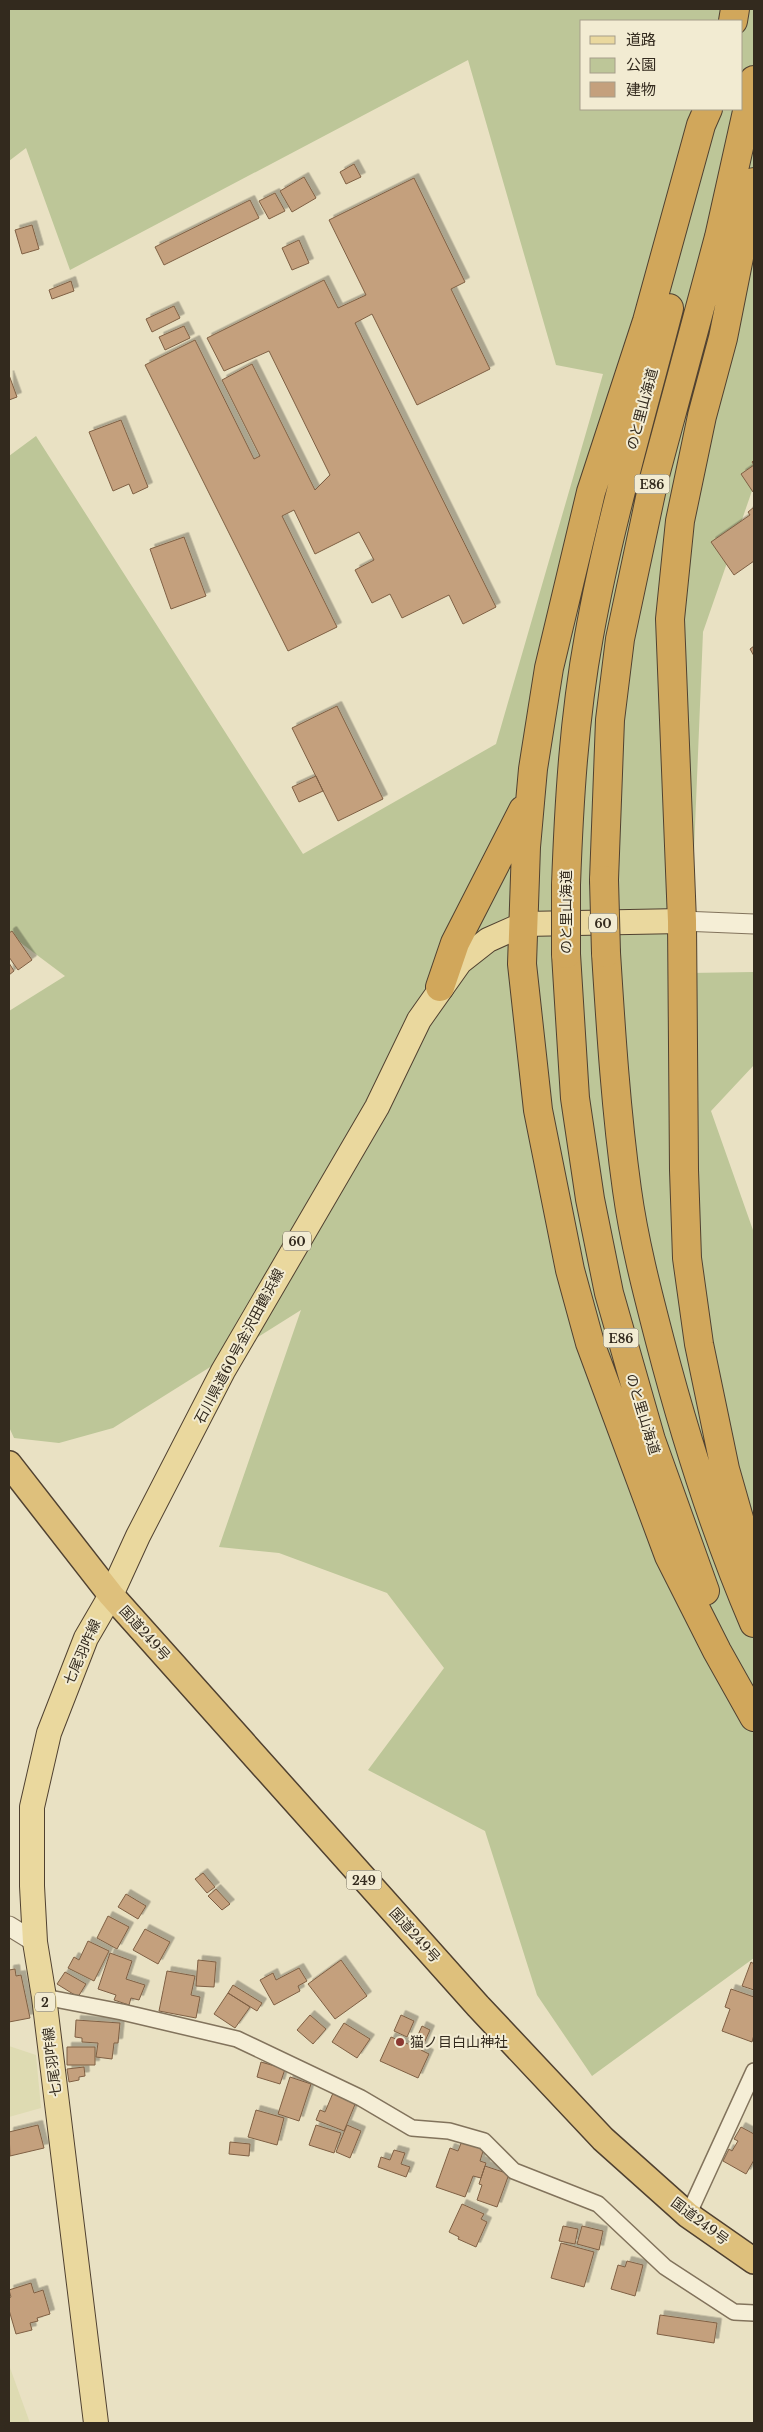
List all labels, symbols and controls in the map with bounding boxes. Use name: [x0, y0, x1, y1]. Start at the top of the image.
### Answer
legend: [580, 20, 743, 110]
text: 道路: [626, 30, 656, 49]
text: 公園: [626, 55, 656, 74]
text: 建物: [626, 80, 656, 99]
street label: のと里山海道: [622, 366, 662, 452]
road number: E86: [634, 474, 670, 494]
street label: のと里山海道: [557, 870, 575, 954]
road number: 60: [589, 914, 617, 932]
road number: 60: [283, 1232, 311, 1250]
street label: 石川県道60号金沢田鶴浜線: [190, 1265, 288, 1427]
road number: E86: [604, 1329, 638, 1348]
street label: のと里山海道: [622, 1371, 664, 1457]
street label: 国道249号: [116, 1602, 174, 1664]
street label: 七尾羽咋線: [60, 1616, 104, 1688]
road number: 249: [346, 1870, 382, 1890]
street label: 国道249号: [386, 1904, 444, 1966]
road number: 2: [35, 1992, 55, 2011]
street label: 七尾羽咋線: [39, 2026, 65, 2098]
place label: 猫ノ目白山神社: [410, 2033, 508, 2051]
marker: 猫ノ目白山神社: [394, 2036, 406, 2048]
street label: 国道249号: [667, 2193, 733, 2249]

